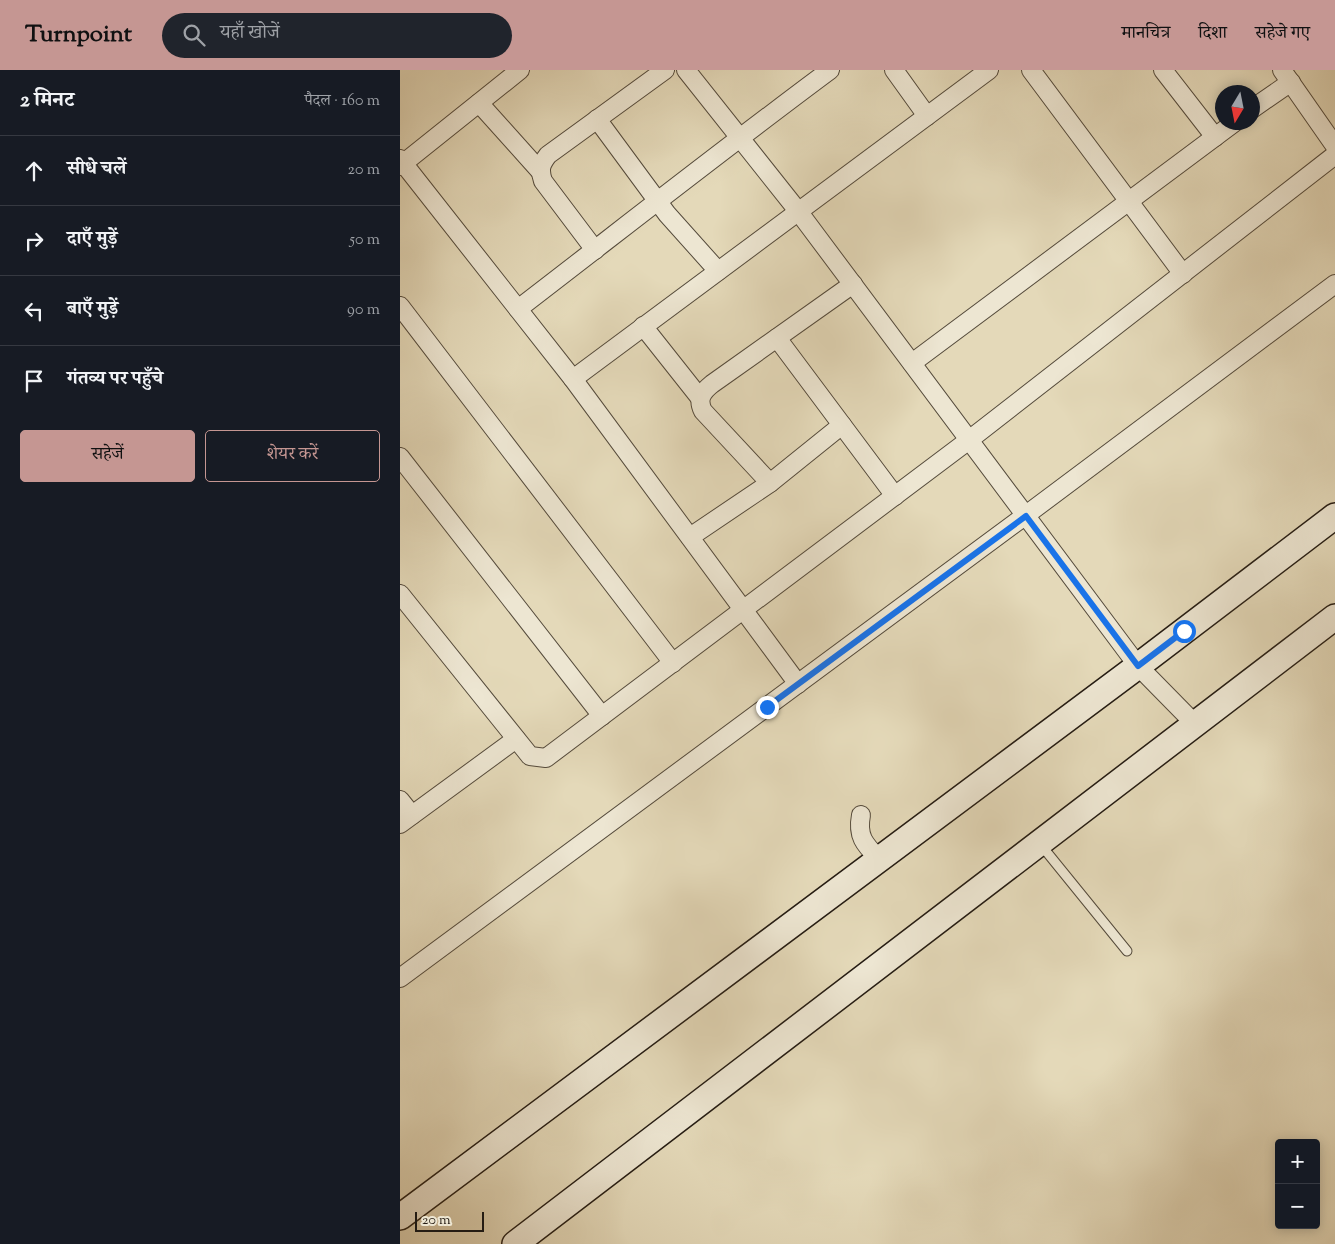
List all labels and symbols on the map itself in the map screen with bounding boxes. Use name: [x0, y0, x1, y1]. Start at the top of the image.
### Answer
north arrow: [1215, 85, 1260, 130]
route start: [1173, 620, 1196, 643]
route end: [756, 696, 779, 719]
scale bar: [415, 1209, 484, 1232]

